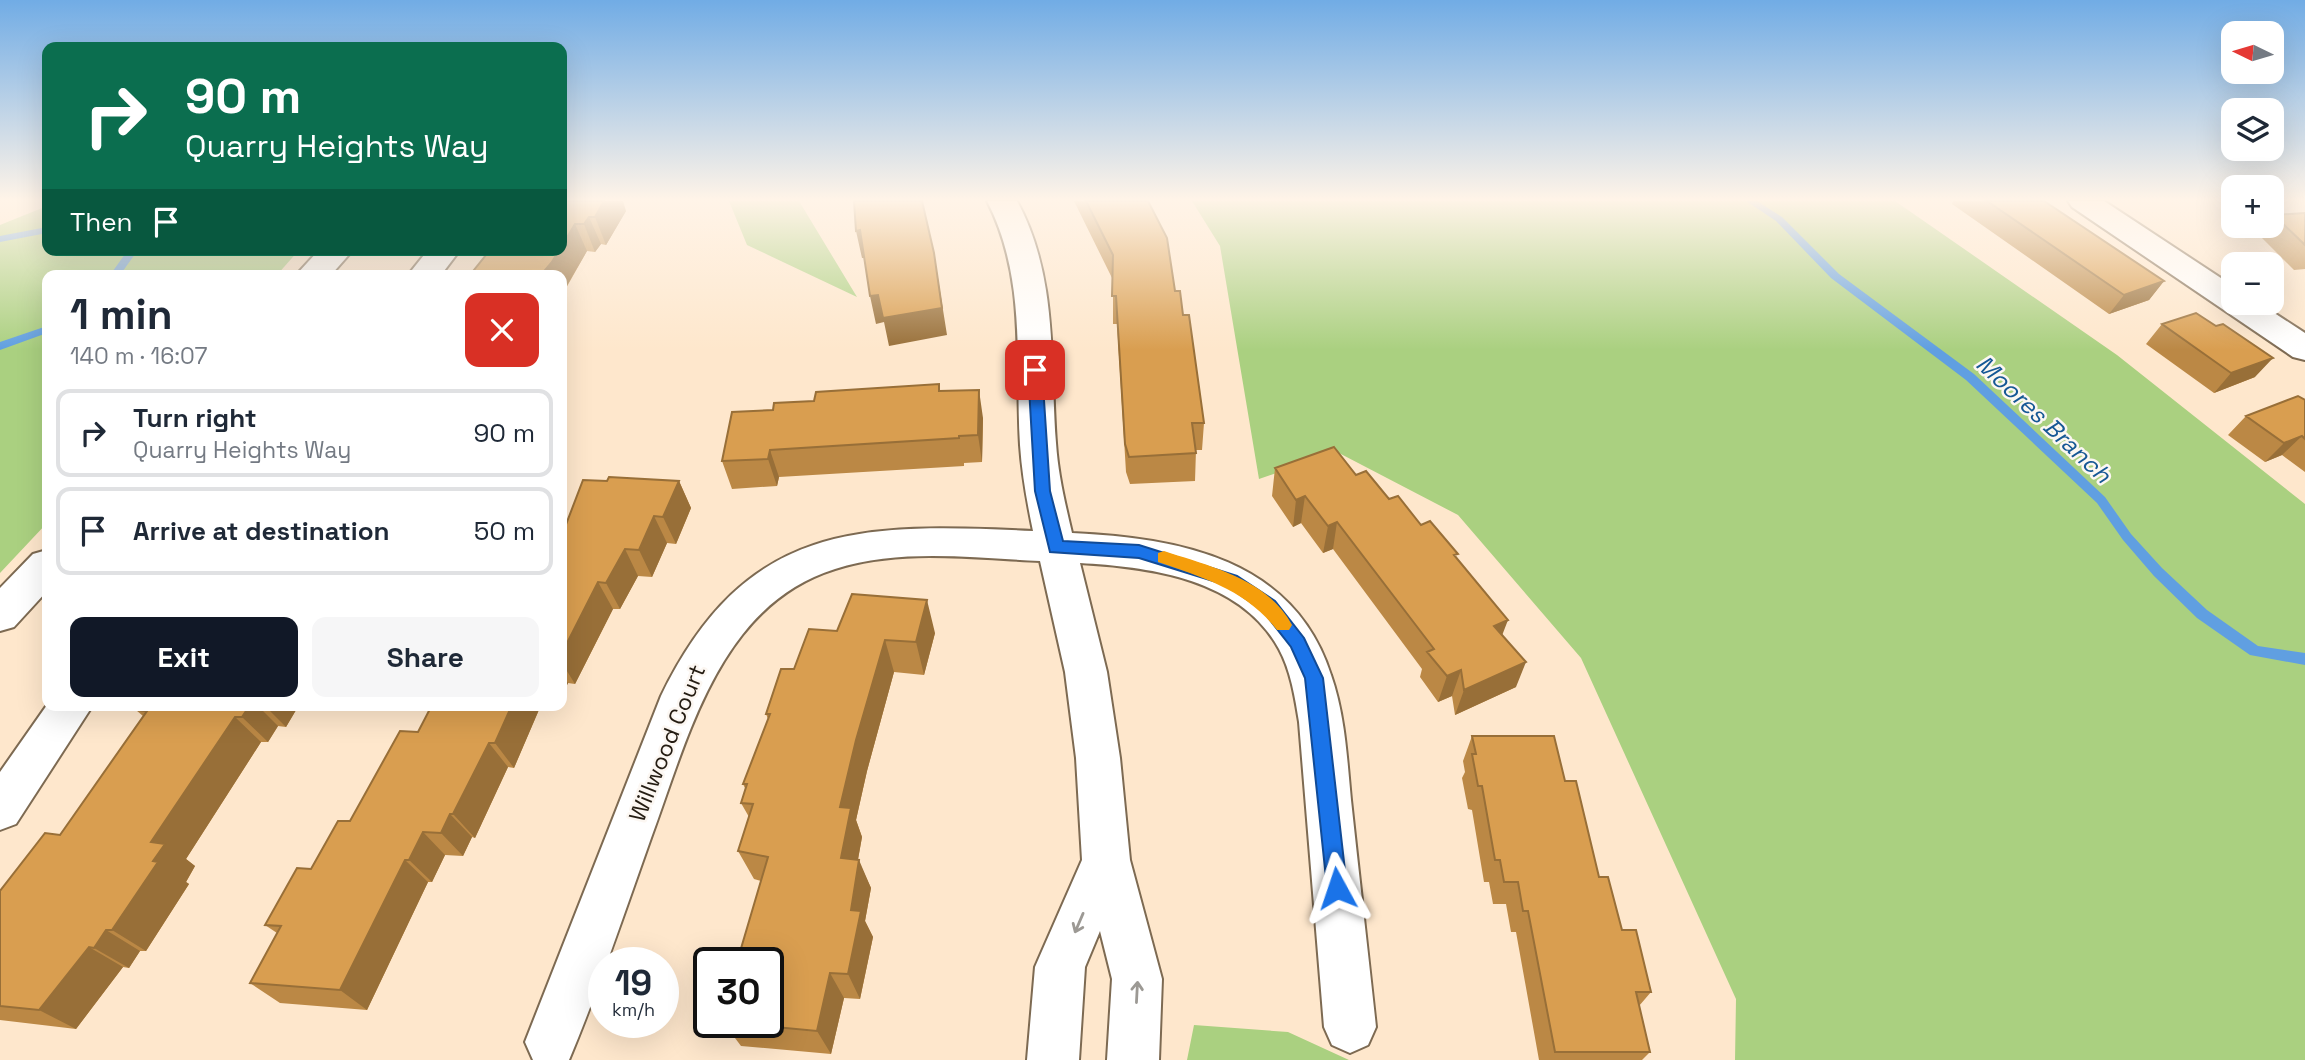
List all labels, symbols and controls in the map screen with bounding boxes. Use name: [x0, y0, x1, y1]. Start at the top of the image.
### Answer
north arrow: [2221, 21, 2284, 84]
map controls: [2221, 21, 2284, 315]
text: 90 m: [185, 65, 301, 127]
icon: right: [70, 70, 161, 161]
button: layers: [2221, 98, 2284, 161]
text: Quarry Heights Way: [185, 126, 489, 166]
button: +: [2221, 175, 2284, 238]
icon: arrive: [147, 203, 185, 241]
text: Then: [70, 205, 133, 239]
button: −: [2221, 252, 2284, 315]
text: 1 min: [70, 288, 173, 341]
button: close: [465, 293, 539, 367]
pin: [1005, 340, 1065, 400]
text: 140 m · 16:07: [70, 341, 207, 371]
water label: Moores Branch: [1970, 348, 2119, 491]
icon: arrive: [1016, 351, 1054, 389]
text: Turn right: [133, 401, 257, 435]
icon: right: [74, 414, 112, 452]
text: 90 m: [473, 416, 535, 450]
text: Quarry Heights Way: [133, 435, 351, 465]
icon: arrive: [74, 512, 112, 550]
text: Arrive at destination: [133, 514, 390, 548]
text: 50 m: [474, 514, 535, 548]
button: Exit: [70, 617, 298, 697]
button: Share: [312, 617, 539, 697]
street label: Willwood Court: [622, 660, 712, 826]
position arrow: [1300, 851, 1374, 925]
one-way arrow: [1072, 912, 1085, 933]
speed limit sign: 30: [693, 947, 784, 1038]
text: 19: [615, 961, 652, 1005]
one-way arrow: [1130, 981, 1143, 1004]
text: km/h: [612, 998, 655, 1021]

